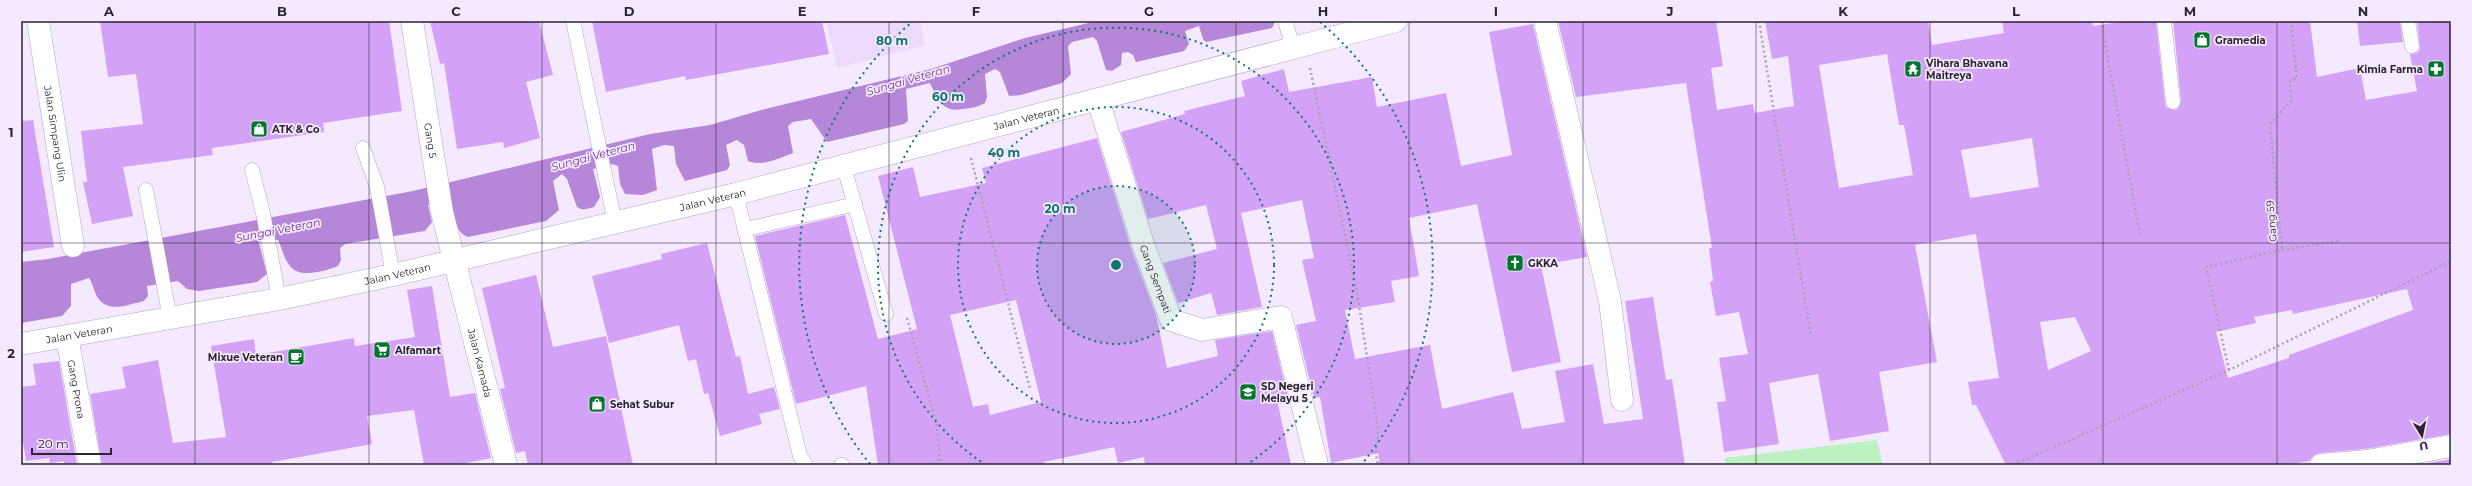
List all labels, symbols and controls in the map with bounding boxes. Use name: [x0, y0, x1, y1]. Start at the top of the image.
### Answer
text: A: [103, 3, 115, 19]
text: B: [277, 3, 287, 19]
text: C: [451, 3, 461, 19]
text: D: [624, 3, 635, 19]
text: E: [798, 3, 807, 19]
text: F: [972, 3, 980, 19]
text: G: [1144, 3, 1154, 19]
text: H: [1318, 3, 1328, 19]
text: I: [1494, 3, 1498, 19]
text: J: [1665, 3, 1674, 19]
text: K: [1838, 3, 1848, 19]
text: L: [2012, 3, 2020, 19]
text: M: [2184, 3, 2196, 19]
text: N: [2358, 3, 2368, 19]
shop icon: Gramedia: [2192, 30, 2212, 50]
text: 80 m: [876, 33, 908, 48]
place label: Gramedia: [2215, 34, 2266, 47]
place label: Vihara Bhavana Maitreya: [1925, 57, 2008, 82]
temple icon: Vihara Bhavana Maitreya: [1903, 59, 1923, 79]
pharmacy icon: Kimia Farma: [2426, 59, 2446, 79]
water label: Sungai Veteran: [865, 61, 951, 99]
place label: Kimia Farma: [2357, 63, 2423, 76]
street label: Jalan Simpang Ulin: [41, 84, 69, 183]
text: 60 m: [932, 89, 964, 104]
street label: Jalan Veteran: [991, 104, 1061, 133]
shop icon: ATK & Co: [249, 119, 269, 139]
street label: Gang 5: [421, 122, 440, 160]
place label: ATK & Co: [271, 123, 320, 136]
text: 1: [8, 124, 14, 140]
water label: Sungai Veteran: [550, 138, 636, 174]
text: 40 m: [988, 145, 1020, 160]
street label: Jalan Veteran: [678, 186, 747, 214]
street label: Gang 59: [2263, 200, 2280, 242]
text: 20 m: [1044, 201, 1076, 216]
water label: Sungai Veteran: [234, 215, 322, 245]
street label: Gang Sempati: [1137, 243, 1174, 315]
church icon: GKKA: [1505, 253, 1525, 273]
place label: GKKA: [1528, 257, 1558, 270]
centre of rings: [1109, 258, 1123, 272]
street label: Jalan Veteran: [362, 260, 432, 288]
street label: Jalan Veteran: [44, 322, 114, 347]
street label: Jalan Kamada: [464, 326, 495, 399]
supermarket icon: Alfamart: [372, 340, 392, 360]
place label: Alfamart: [394, 344, 442, 357]
text: 2: [7, 345, 15, 361]
cafe icon: Mixue Veteran: [286, 347, 306, 367]
place label: Mixue Veteran: [208, 351, 283, 364]
street label: Gang Prona: [64, 359, 88, 420]
place label: SD Negeri Melayu 5: [1261, 380, 1313, 405]
school or university icon: SD Negeri Melayu 5: [1238, 382, 1258, 402]
shop icon: Sehat Subur: [587, 394, 607, 414]
place label: Sehat Subur: [610, 398, 675, 411]
north arrow: [2402, 416, 2442, 456]
scale bar: [32, 430, 111, 456]
text: 20 m: [38, 436, 69, 451]
text: U: [2418, 438, 2429, 453]

